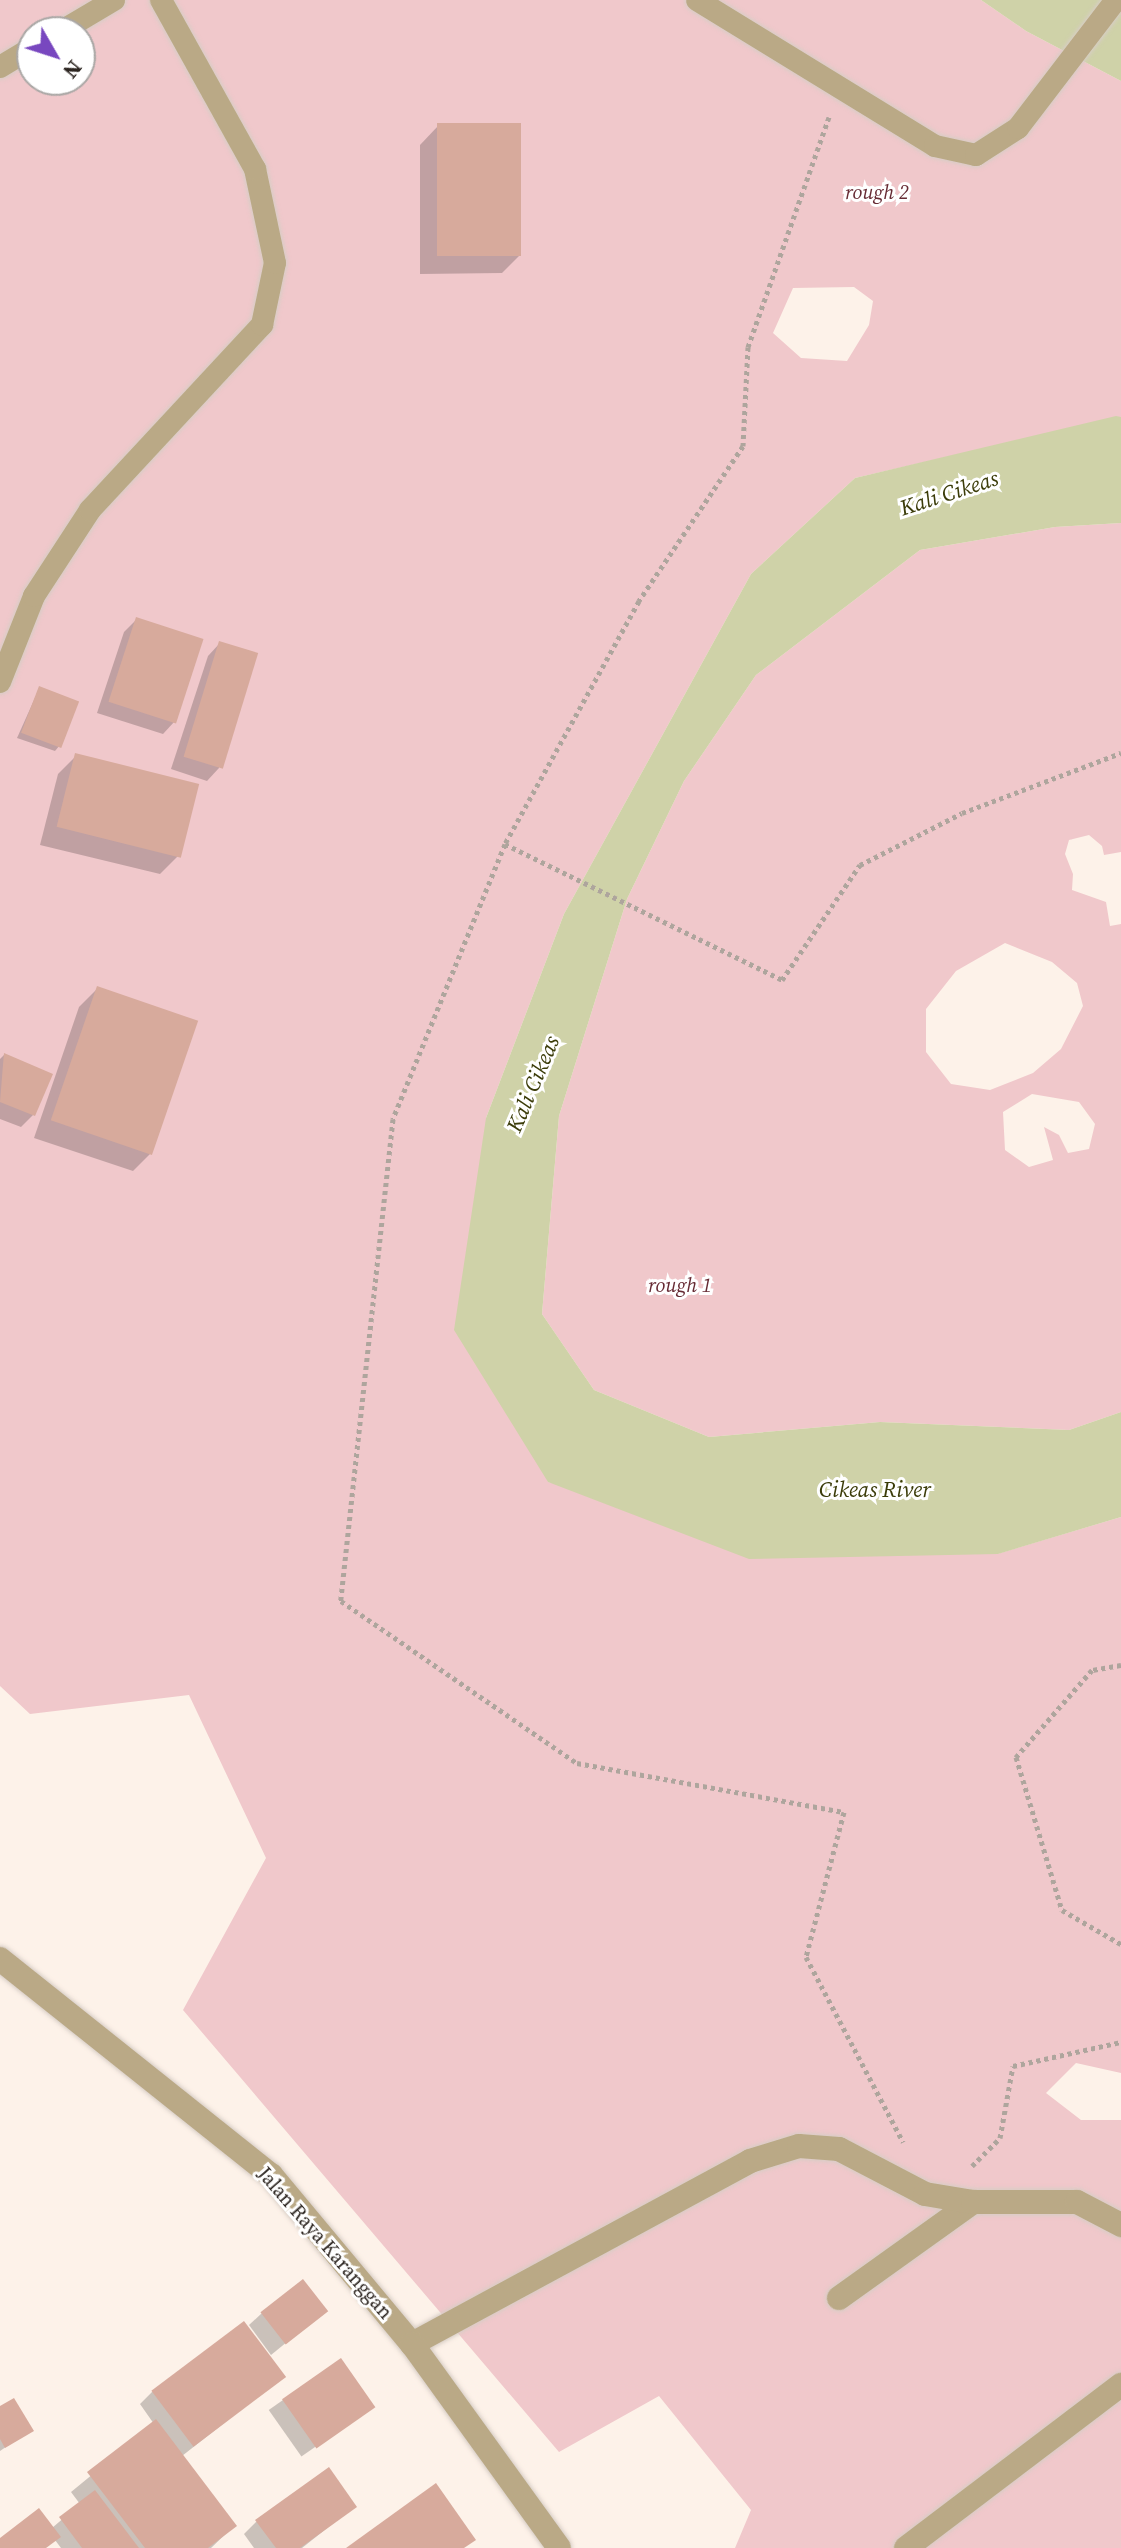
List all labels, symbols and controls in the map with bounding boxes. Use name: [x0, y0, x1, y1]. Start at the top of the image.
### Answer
north arrow: [16, 16, 96, 96]
text: N: [56, 54, 90, 86]
park label: rough 2: [845, 180, 909, 204]
water label: Kali Cikeas: [896, 465, 1002, 521]
water label: Kali Cikeas: [501, 1032, 565, 1136]
park label: rough 1: [648, 1273, 712, 1297]
water label: Cikeas River: [819, 1477, 931, 1503]
street label: Jalan Raya Karanggan: [252, 2162, 398, 2324]

